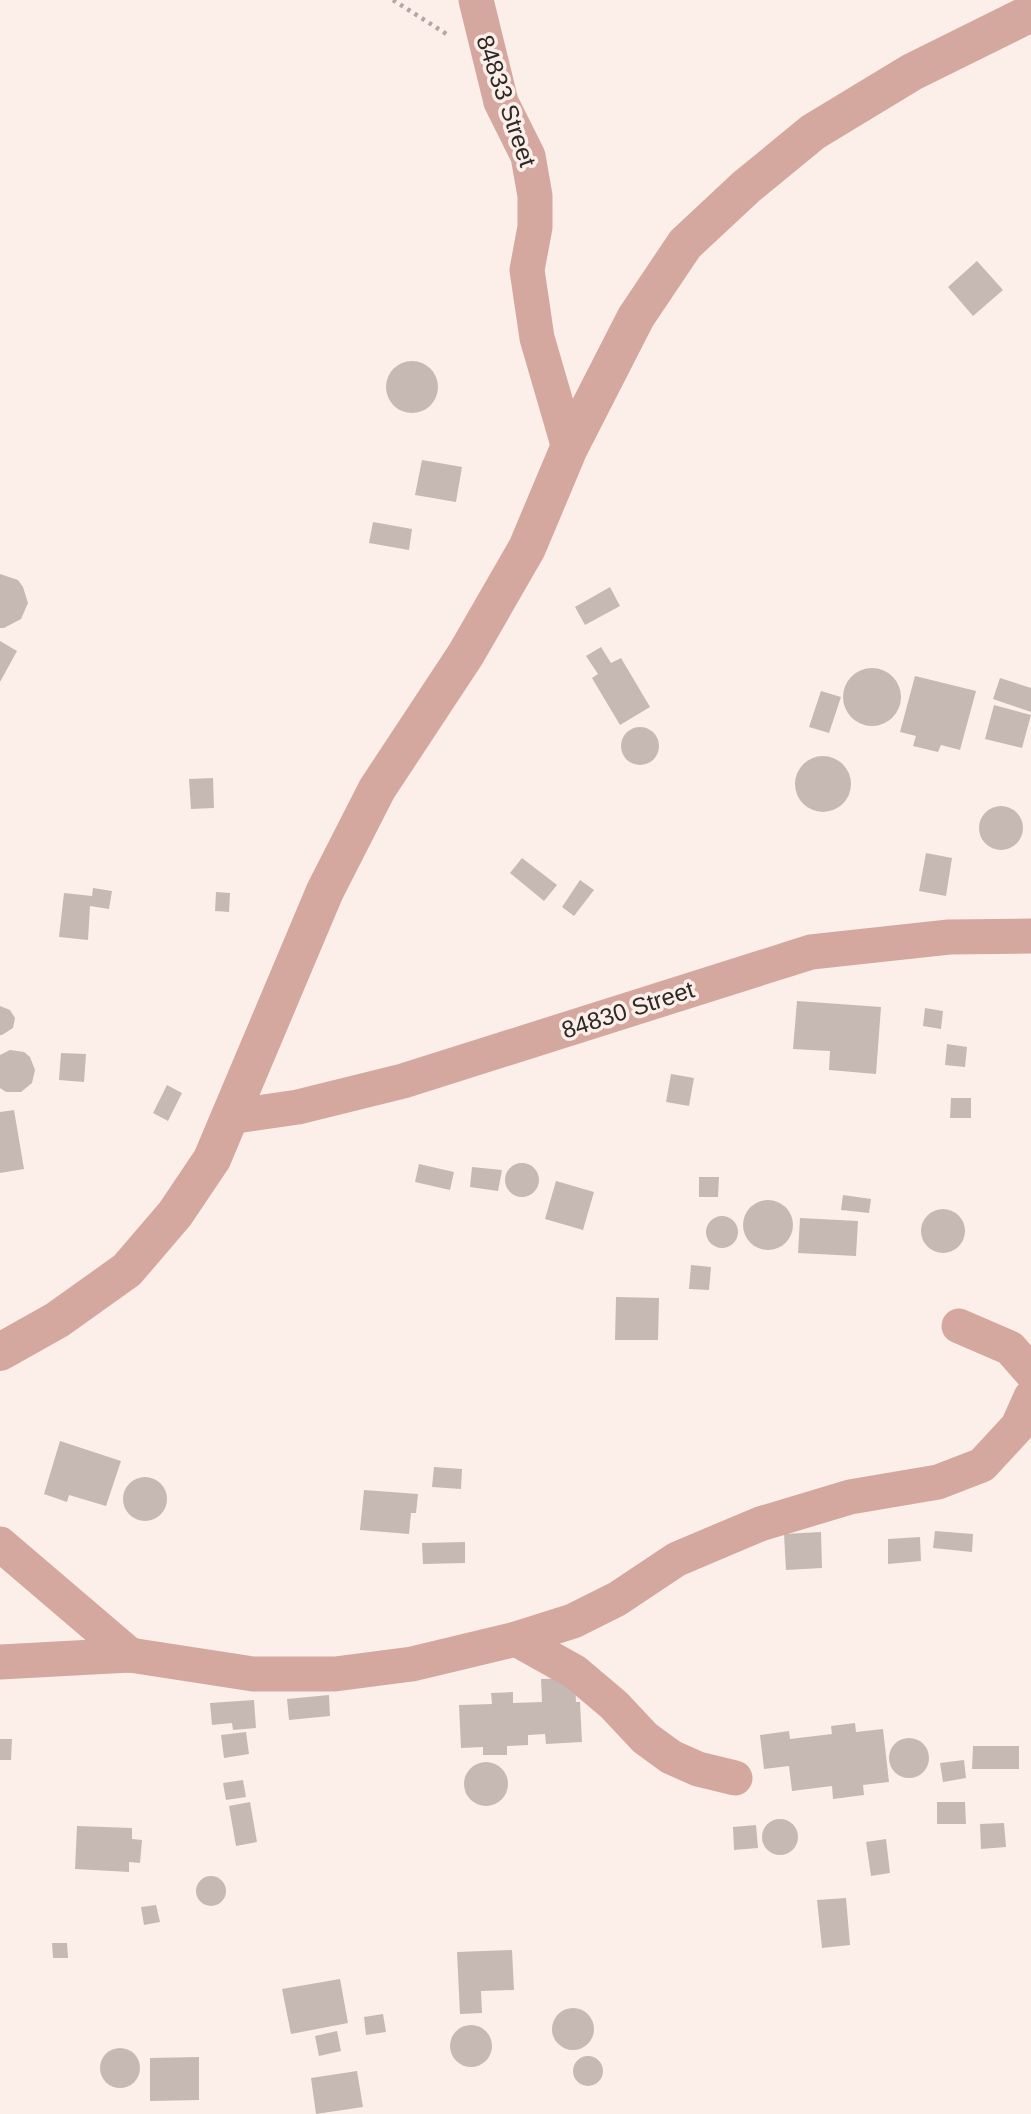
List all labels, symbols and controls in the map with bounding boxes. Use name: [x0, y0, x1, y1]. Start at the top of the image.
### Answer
street label: 84833 Street: [471, 31, 542, 171]
street label: 84830 Street: [558, 975, 698, 1044]

